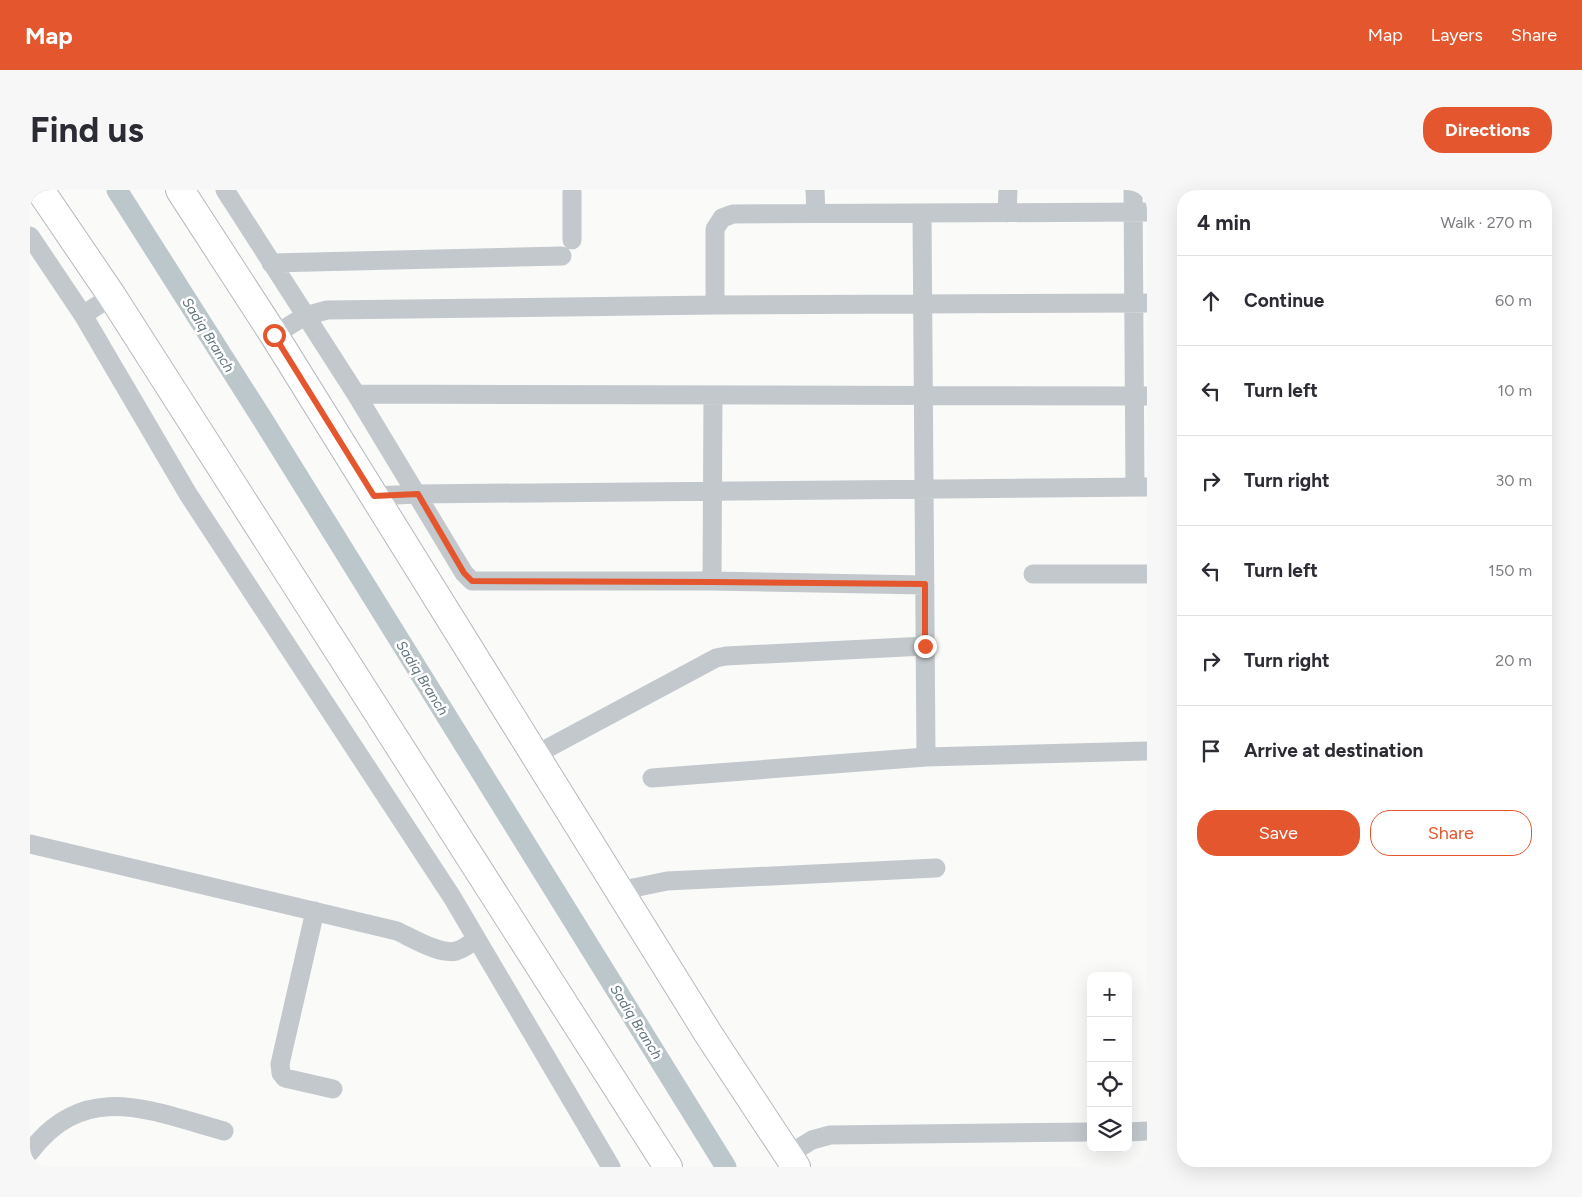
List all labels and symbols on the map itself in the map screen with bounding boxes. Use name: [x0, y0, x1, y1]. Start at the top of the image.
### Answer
water label: Sadiq Branch: [178, 295, 238, 376]
route start: [263, 324, 286, 347]
route end: [914, 635, 937, 658]
water label: Sadiq Branch: [392, 638, 452, 719]
water label: Sadiq Branch: [606, 982, 666, 1063]

